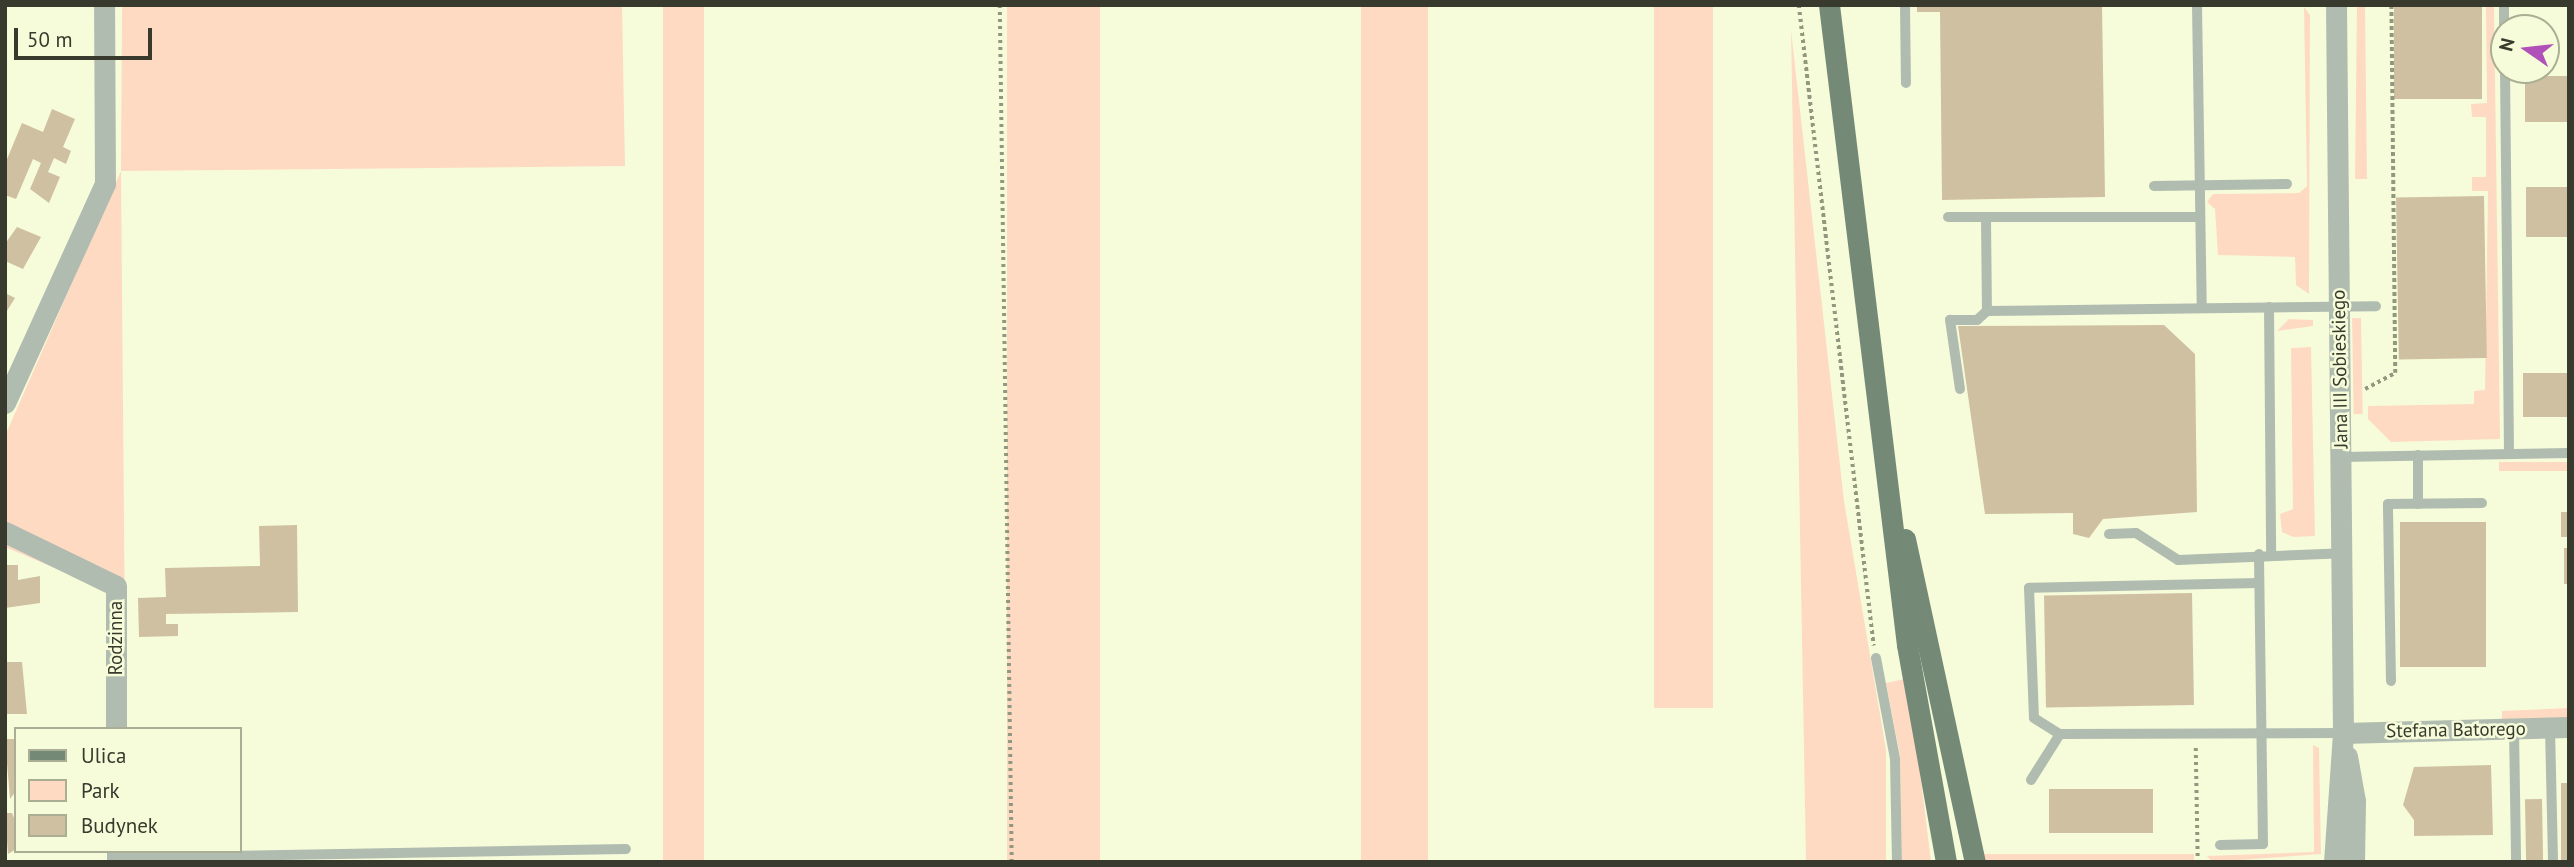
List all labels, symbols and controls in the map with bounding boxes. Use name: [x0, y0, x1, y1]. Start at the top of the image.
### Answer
scale bar: [18, 14, 156, 58]
north arrow: [2490, 14, 2560, 84]
text: 50 m: [27, 26, 73, 53]
text: N: [2493, 35, 2520, 53]
street label: Jana III Sobieskiego: [2327, 289, 2353, 449]
street label: Rodzinna: [105, 601, 127, 675]
street label: Stefana Batorego: [2386, 717, 2526, 743]
legend: [14, 727, 242, 853]
text: Ulica: [81, 742, 126, 769]
text: Park: [81, 777, 120, 804]
text: Budynek: [81, 812, 158, 839]

